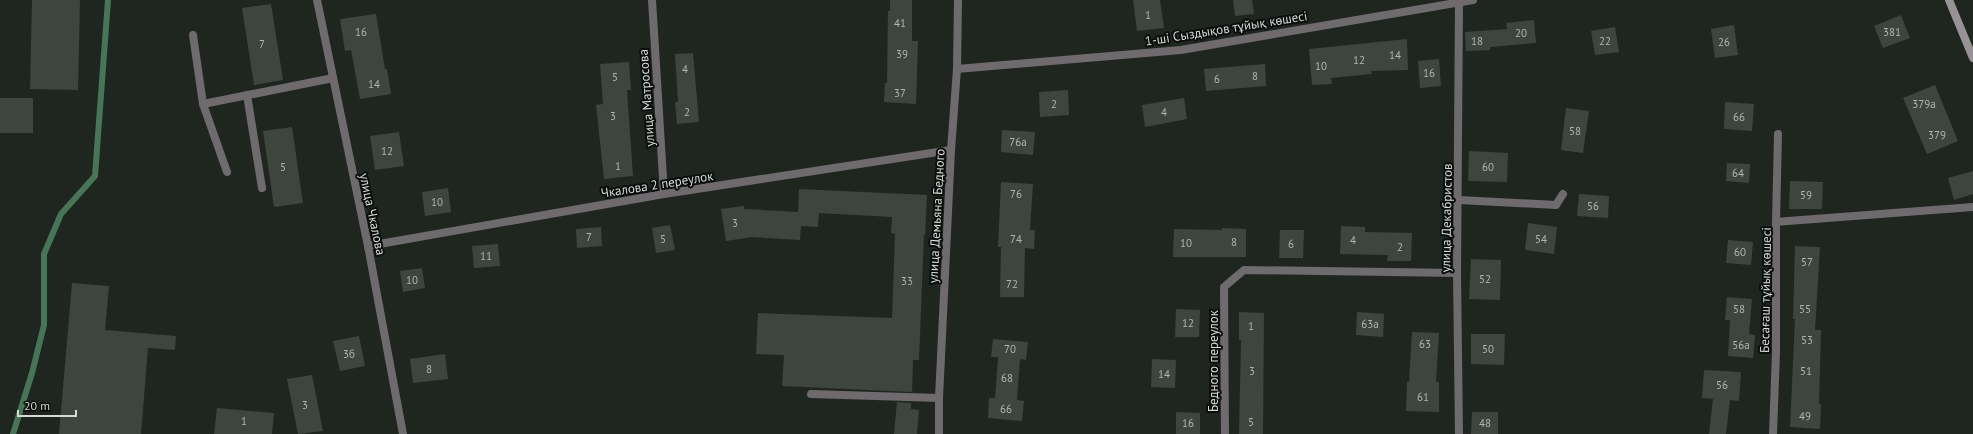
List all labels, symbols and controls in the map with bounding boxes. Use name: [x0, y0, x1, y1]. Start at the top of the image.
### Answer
street label: 1-ші Сыздықов тұйық көшесі: [1144, 7, 1309, 50]
house number: 1: [1145, 8, 1151, 22]
house number: 41: [894, 16, 906, 30]
house number: 16: [355, 25, 367, 39]
house number: 381: [1883, 25, 1901, 39]
house number: 20: [1515, 26, 1527, 40]
house number: 18: [1471, 34, 1483, 48]
house number: 22: [1599, 34, 1611, 48]
house number: 26: [1718, 35, 1730, 49]
house number: 7: [259, 37, 265, 51]
house number: 39: [896, 47, 908, 61]
house number: 14: [1389, 48, 1401, 62]
street label: улица Матросова: [635, 49, 658, 147]
house number: 12: [1353, 53, 1365, 67]
house number: 10: [1315, 59, 1327, 73]
house number: 4: [682, 62, 688, 76]
house number: 16: [1423, 66, 1435, 80]
house number: 8: [1252, 69, 1258, 83]
house number: 5: [612, 70, 618, 84]
house number: 6: [1214, 72, 1220, 86]
house number: 14: [368, 77, 380, 91]
house number: 37: [894, 86, 906, 100]
house number: 2: [1051, 97, 1057, 111]
house number: 379а: [1912, 97, 1936, 111]
house number: 2: [684, 105, 690, 119]
house number: 4: [1161, 105, 1167, 119]
house number: 3: [610, 109, 616, 123]
house number: 66: [1733, 110, 1745, 124]
house number: 58: [1569, 124, 1581, 138]
house number: 379: [1928, 128, 1946, 142]
house number: 76а: [1009, 135, 1027, 149]
house number: 12: [381, 144, 393, 158]
street label: улица Демьяна Бедного: [924, 148, 949, 284]
house number: 1: [615, 159, 621, 173]
house number: 5: [280, 160, 286, 174]
house number: 60: [1482, 160, 1494, 174]
street label: улица Декабристов: [1437, 163, 1456, 273]
house number: 64: [1732, 166, 1744, 180]
street label: Чкалова 2 переулок: [600, 167, 715, 202]
street label: улица Чкалова: [356, 171, 390, 257]
house number: 76: [1010, 187, 1022, 201]
house number: 59: [1800, 188, 1812, 202]
house number: 10: [431, 195, 443, 209]
house number: 56: [1587, 199, 1599, 213]
house number: 3: [732, 216, 738, 230]
street label: Бесағаш тұйық көшесі: [1756, 227, 1775, 353]
house number: 7: [586, 230, 592, 244]
house number: 5: [660, 232, 666, 246]
house number: 74: [1010, 232, 1022, 246]
house number: 54: [1535, 232, 1547, 246]
house number: 4: [1350, 233, 1356, 247]
house number: 8: [1231, 235, 1237, 249]
house number: 10: [1180, 236, 1192, 250]
house number: 6: [1288, 237, 1294, 251]
house number: 2: [1397, 240, 1403, 254]
house number: 60: [1734, 245, 1746, 259]
house number: 11: [480, 249, 492, 263]
house number: 57: [1801, 255, 1813, 269]
house number: 52: [1479, 272, 1491, 286]
house number: 10: [406, 273, 418, 287]
house number: 33: [901, 274, 913, 288]
house number: 72: [1006, 277, 1018, 291]
house number: 58: [1733, 302, 1745, 316]
house number: 55: [1799, 302, 1811, 316]
street label: Бедного переулок: [1205, 309, 1222, 412]
house number: 12: [1182, 316, 1194, 330]
house number: 63а: [1361, 317, 1379, 331]
house number: 1: [1248, 319, 1254, 333]
house number: 53: [1801, 333, 1813, 347]
house number: 63: [1419, 337, 1431, 351]
house number: 56а: [1732, 338, 1750, 352]
house number: 70: [1004, 342, 1016, 356]
house number: 50: [1482, 342, 1494, 356]
house number: 3б: [343, 347, 355, 361]
house number: 8: [426, 362, 432, 376]
house number: 3: [1249, 364, 1255, 378]
house number: 51: [1800, 364, 1812, 378]
house number: 14: [1158, 367, 1170, 381]
house number: 68: [1001, 371, 1013, 385]
house number: 56: [1716, 378, 1728, 392]
house number: 61: [1417, 390, 1429, 404]
scale bar: [18, 392, 76, 418]
text: 20 m: [24, 398, 50, 413]
house number: 3: [302, 398, 308, 412]
house number: 66: [1000, 402, 1012, 416]
house number: 49: [1799, 409, 1811, 423]
house number: 1: [241, 414, 247, 428]
house number: 5: [1248, 415, 1254, 429]
house number: 16: [1182, 416, 1194, 430]
house number: 48: [1479, 416, 1491, 430]

